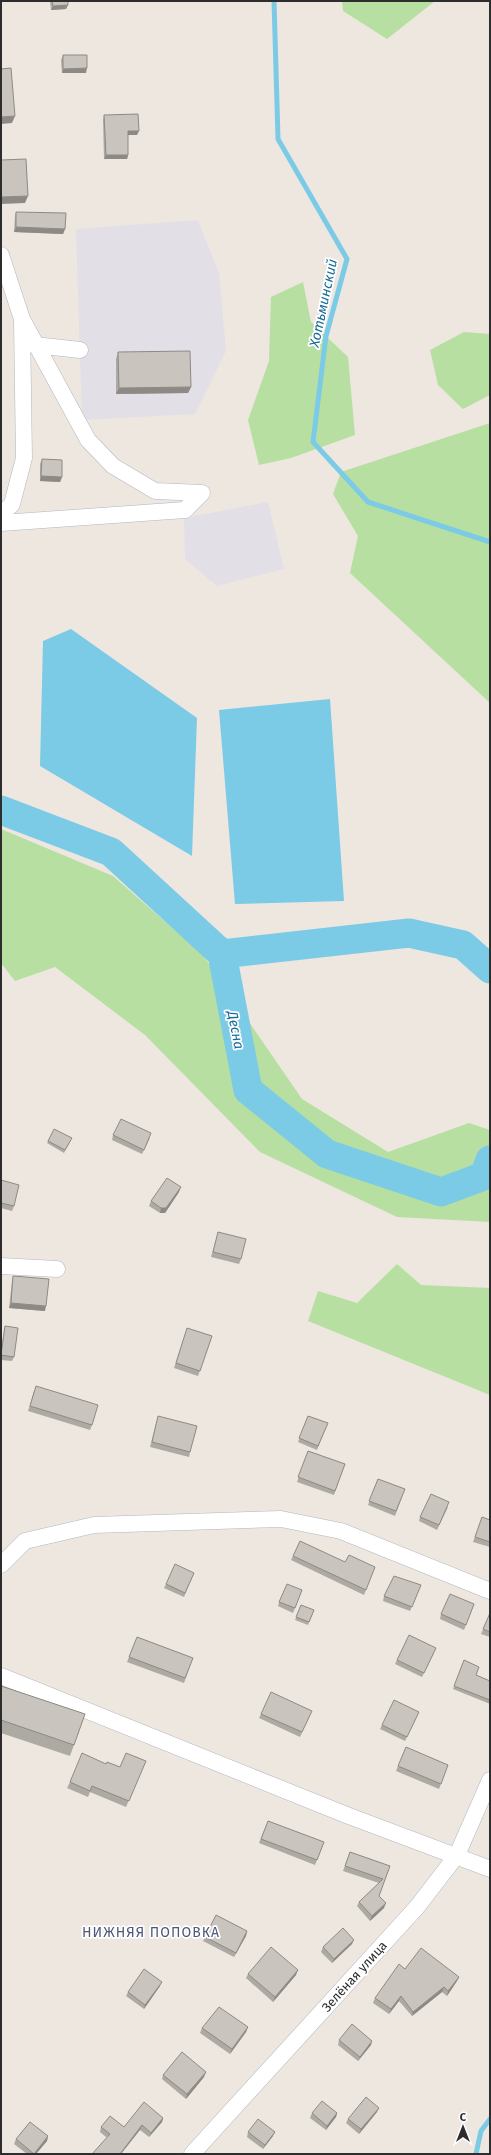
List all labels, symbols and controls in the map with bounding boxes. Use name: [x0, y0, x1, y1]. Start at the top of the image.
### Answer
water label: Хотьминский: [306, 257, 341, 350]
water label: Десна: [223, 1009, 248, 1051]
district label: НИЖНЯЯ ПОПОВКА: [82, 1924, 220, 1941]
street label: Зелёная улица: [319, 1938, 390, 2015]
north arrow: [443, 2107, 483, 2147]
text: С: [460, 2111, 467, 2124]

